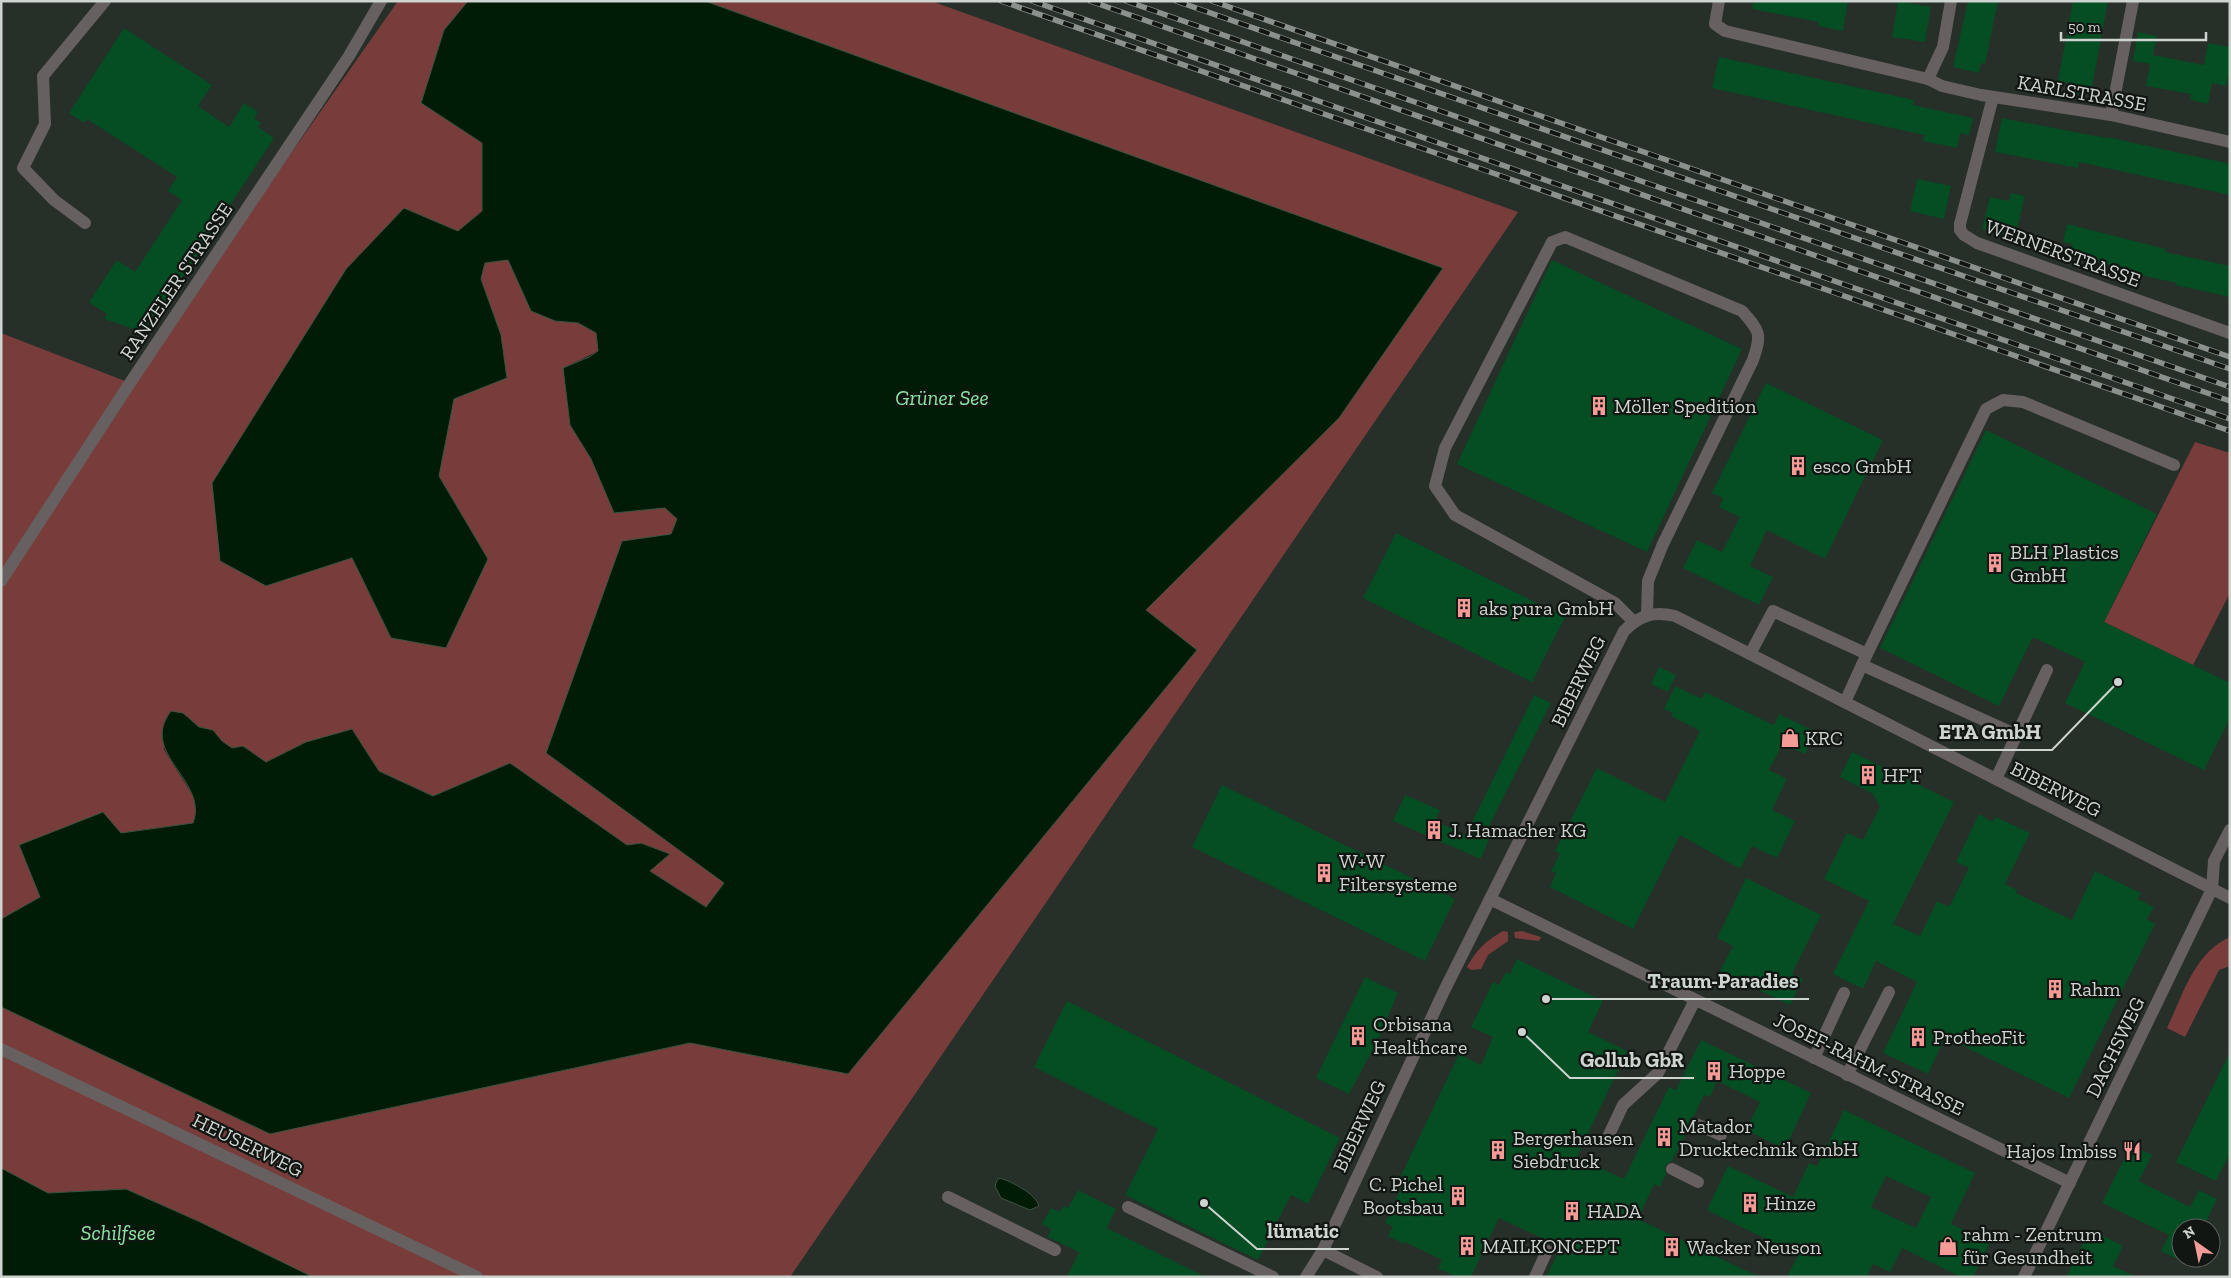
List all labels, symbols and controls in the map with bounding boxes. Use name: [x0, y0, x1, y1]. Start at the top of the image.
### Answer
scale bar: [2061, 10, 2206, 42]
text: 50 m: [2068, 18, 2101, 36]
street label: KARLSTRASSE: [2016, 70, 2148, 116]
street label: RANZELER STRASSE: [115, 198, 237, 364]
street label: WERNERSTRASSE: [1982, 214, 2144, 292]
water label: Grüner See: [895, 385, 989, 410]
place label: Möller Spedition: [1614, 394, 1757, 418]
building icon: Möller Spedition: [1588, 395, 1610, 417]
place label: esco GmbH: [1813, 454, 1912, 478]
building icon: esco GmbH: [1787, 455, 1809, 477]
place label: BLH Plastics GmbH: [2010, 540, 2119, 587]
building icon: BLH Plastics GmbH: [1984, 552, 2006, 574]
place label: aks pura GmbH: [1479, 596, 1614, 620]
building icon: aks pura GmbH: [1453, 597, 1475, 619]
street label: BIBERWEG: [1546, 631, 1610, 731]
callout: ETA GmbH: [1929, 714, 2052, 750]
text: ETA GmbH: [1939, 719, 2041, 744]
place label: KRC: [1805, 726, 1843, 750]
shop icon: KRC: [1779, 727, 1801, 749]
street label: BIBERWEG: [2007, 756, 2106, 822]
place label: HFT: [1883, 763, 1922, 787]
building icon: HFT: [1857, 764, 1879, 786]
place label: J. Hamacher KG: [1449, 818, 1586, 842]
building icon: J. Hamacher KG: [1423, 819, 1445, 841]
place label: W+W Filtersysteme: [1339, 849, 1457, 896]
building icon: W+W Filtersysteme: [1313, 862, 1335, 884]
callout: Traum-Paradies: [1637, 963, 1809, 999]
text: Traum-Paradies: [1647, 968, 1799, 993]
place label: Rahm: [2070, 977, 2121, 1001]
building icon: Rahm: [2044, 978, 2066, 1000]
street label: DACHSWEG: [2080, 993, 2150, 1101]
street label: JOSEF-RAHM-STRASSE: [1770, 1007, 1968, 1121]
place label: Orbisana Healthcare: [1373, 1012, 1467, 1059]
building icon: Orbisana Healthcare: [1347, 1025, 1369, 1047]
place label: ProtheoFit: [1933, 1025, 2026, 1049]
building icon: ProtheoFit: [1907, 1026, 1929, 1048]
callout: Gollub GbR: [1570, 1042, 1694, 1078]
text: Gollub GbR: [1580, 1047, 1685, 1072]
place label: Hoppe: [1729, 1059, 1785, 1083]
building icon: Hoppe: [1703, 1060, 1725, 1082]
street label: BIBERWEG: [1327, 1076, 1391, 1176]
street label: HEUSERWEG: [189, 1108, 307, 1182]
place label: Matador Drucktechnik GmbH: [1679, 1114, 1858, 1161]
place label: Bergerhausen Siebdruck: [1513, 1126, 1634, 1173]
building icon: Matador Drucktechnik GmbH: [1653, 1126, 1675, 1148]
building icon: Bergerhausen Siebdruck: [1487, 1139, 1509, 1161]
place label: Hajos Imbiss: [2006, 1139, 2117, 1163]
restaurant icon: Hajos Imbiss: [2121, 1140, 2143, 1162]
place label: C. Pichel Bootsbau: [1363, 1172, 1443, 1219]
building icon: C. Pichel Bootsbau: [1447, 1185, 1469, 1207]
place label: Hinze: [1765, 1191, 1816, 1215]
building icon: Hinze: [1739, 1192, 1761, 1214]
place label: HADA: [1587, 1199, 1643, 1223]
building icon: HADA: [1561, 1200, 1583, 1222]
callout: lümatic: [1257, 1213, 1349, 1249]
text: lümatic: [1267, 1218, 1339, 1243]
north arrow: [2171, 1218, 2221, 1268]
water label: Schilfsee: [81, 1220, 155, 1245]
place label: rahm - Zentrum für Gesundheit: [1963, 1222, 2103, 1269]
text: N: [2180, 1222, 2199, 1243]
place label: MAILKONCEPT: [1482, 1234, 1620, 1258]
building icon: MAILKONCEPT: [1456, 1235, 1478, 1257]
place label: Wacker Neuson: [1687, 1235, 1822, 1259]
shop icon: rahm - Zentrum für Gesundheit: [1937, 1235, 1959, 1257]
building icon: Wacker Neuson: [1661, 1236, 1683, 1258]

